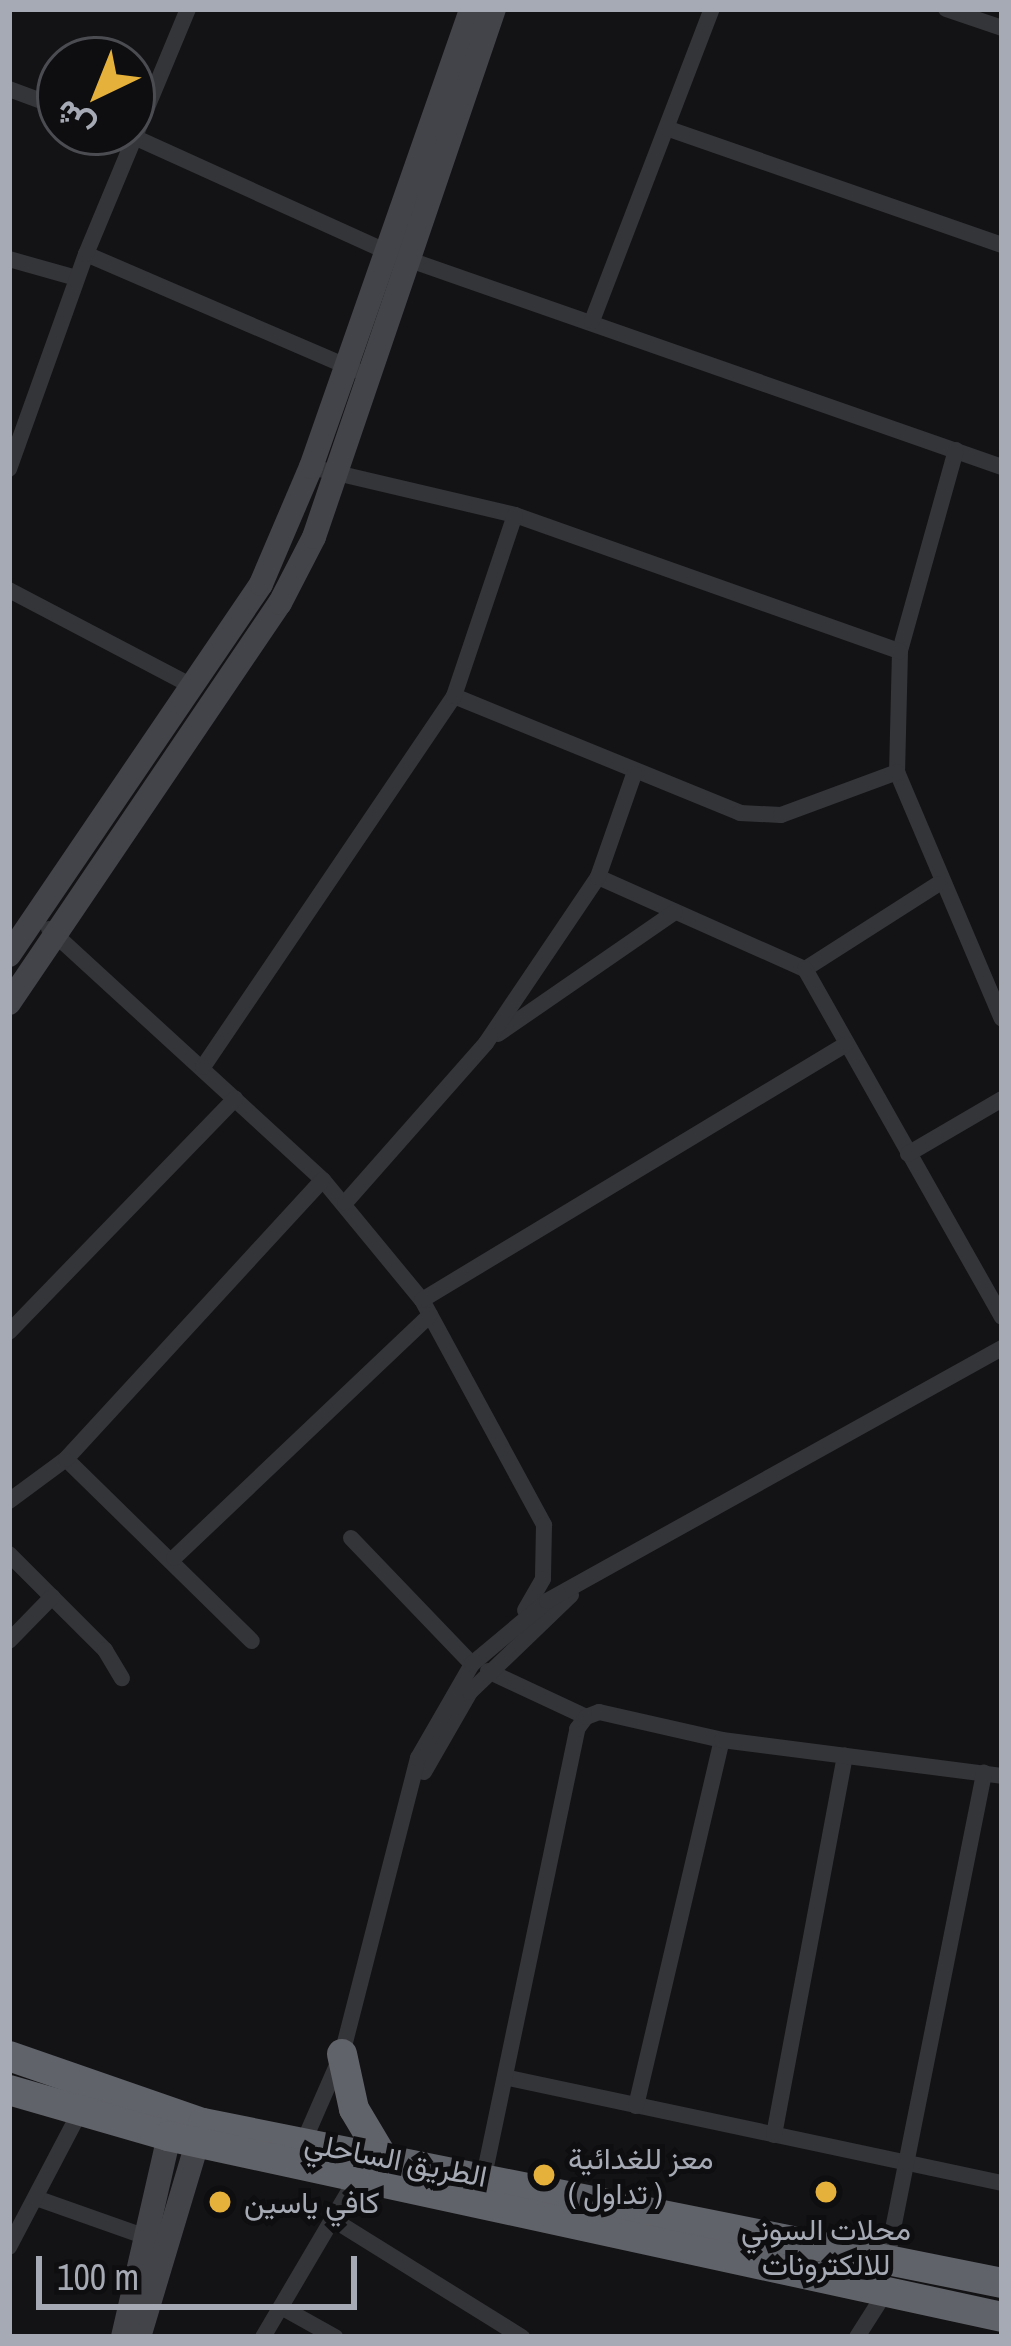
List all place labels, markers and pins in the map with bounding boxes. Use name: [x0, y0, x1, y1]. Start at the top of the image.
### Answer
place label: معز للغدائية ( تداول ): [568, 2140, 713, 2210]
marker: معز للغدائية ( تداول ): [531, 2162, 557, 2188]
marker: محلات السوني للالكترونات: [813, 2179, 839, 2205]
place label: كافي ياسين: [244, 2184, 380, 2220]
marker: كافي ياسين: [207, 2189, 233, 2215]
place label: محلات السوني للالكترونات: [741, 2211, 911, 2282]

